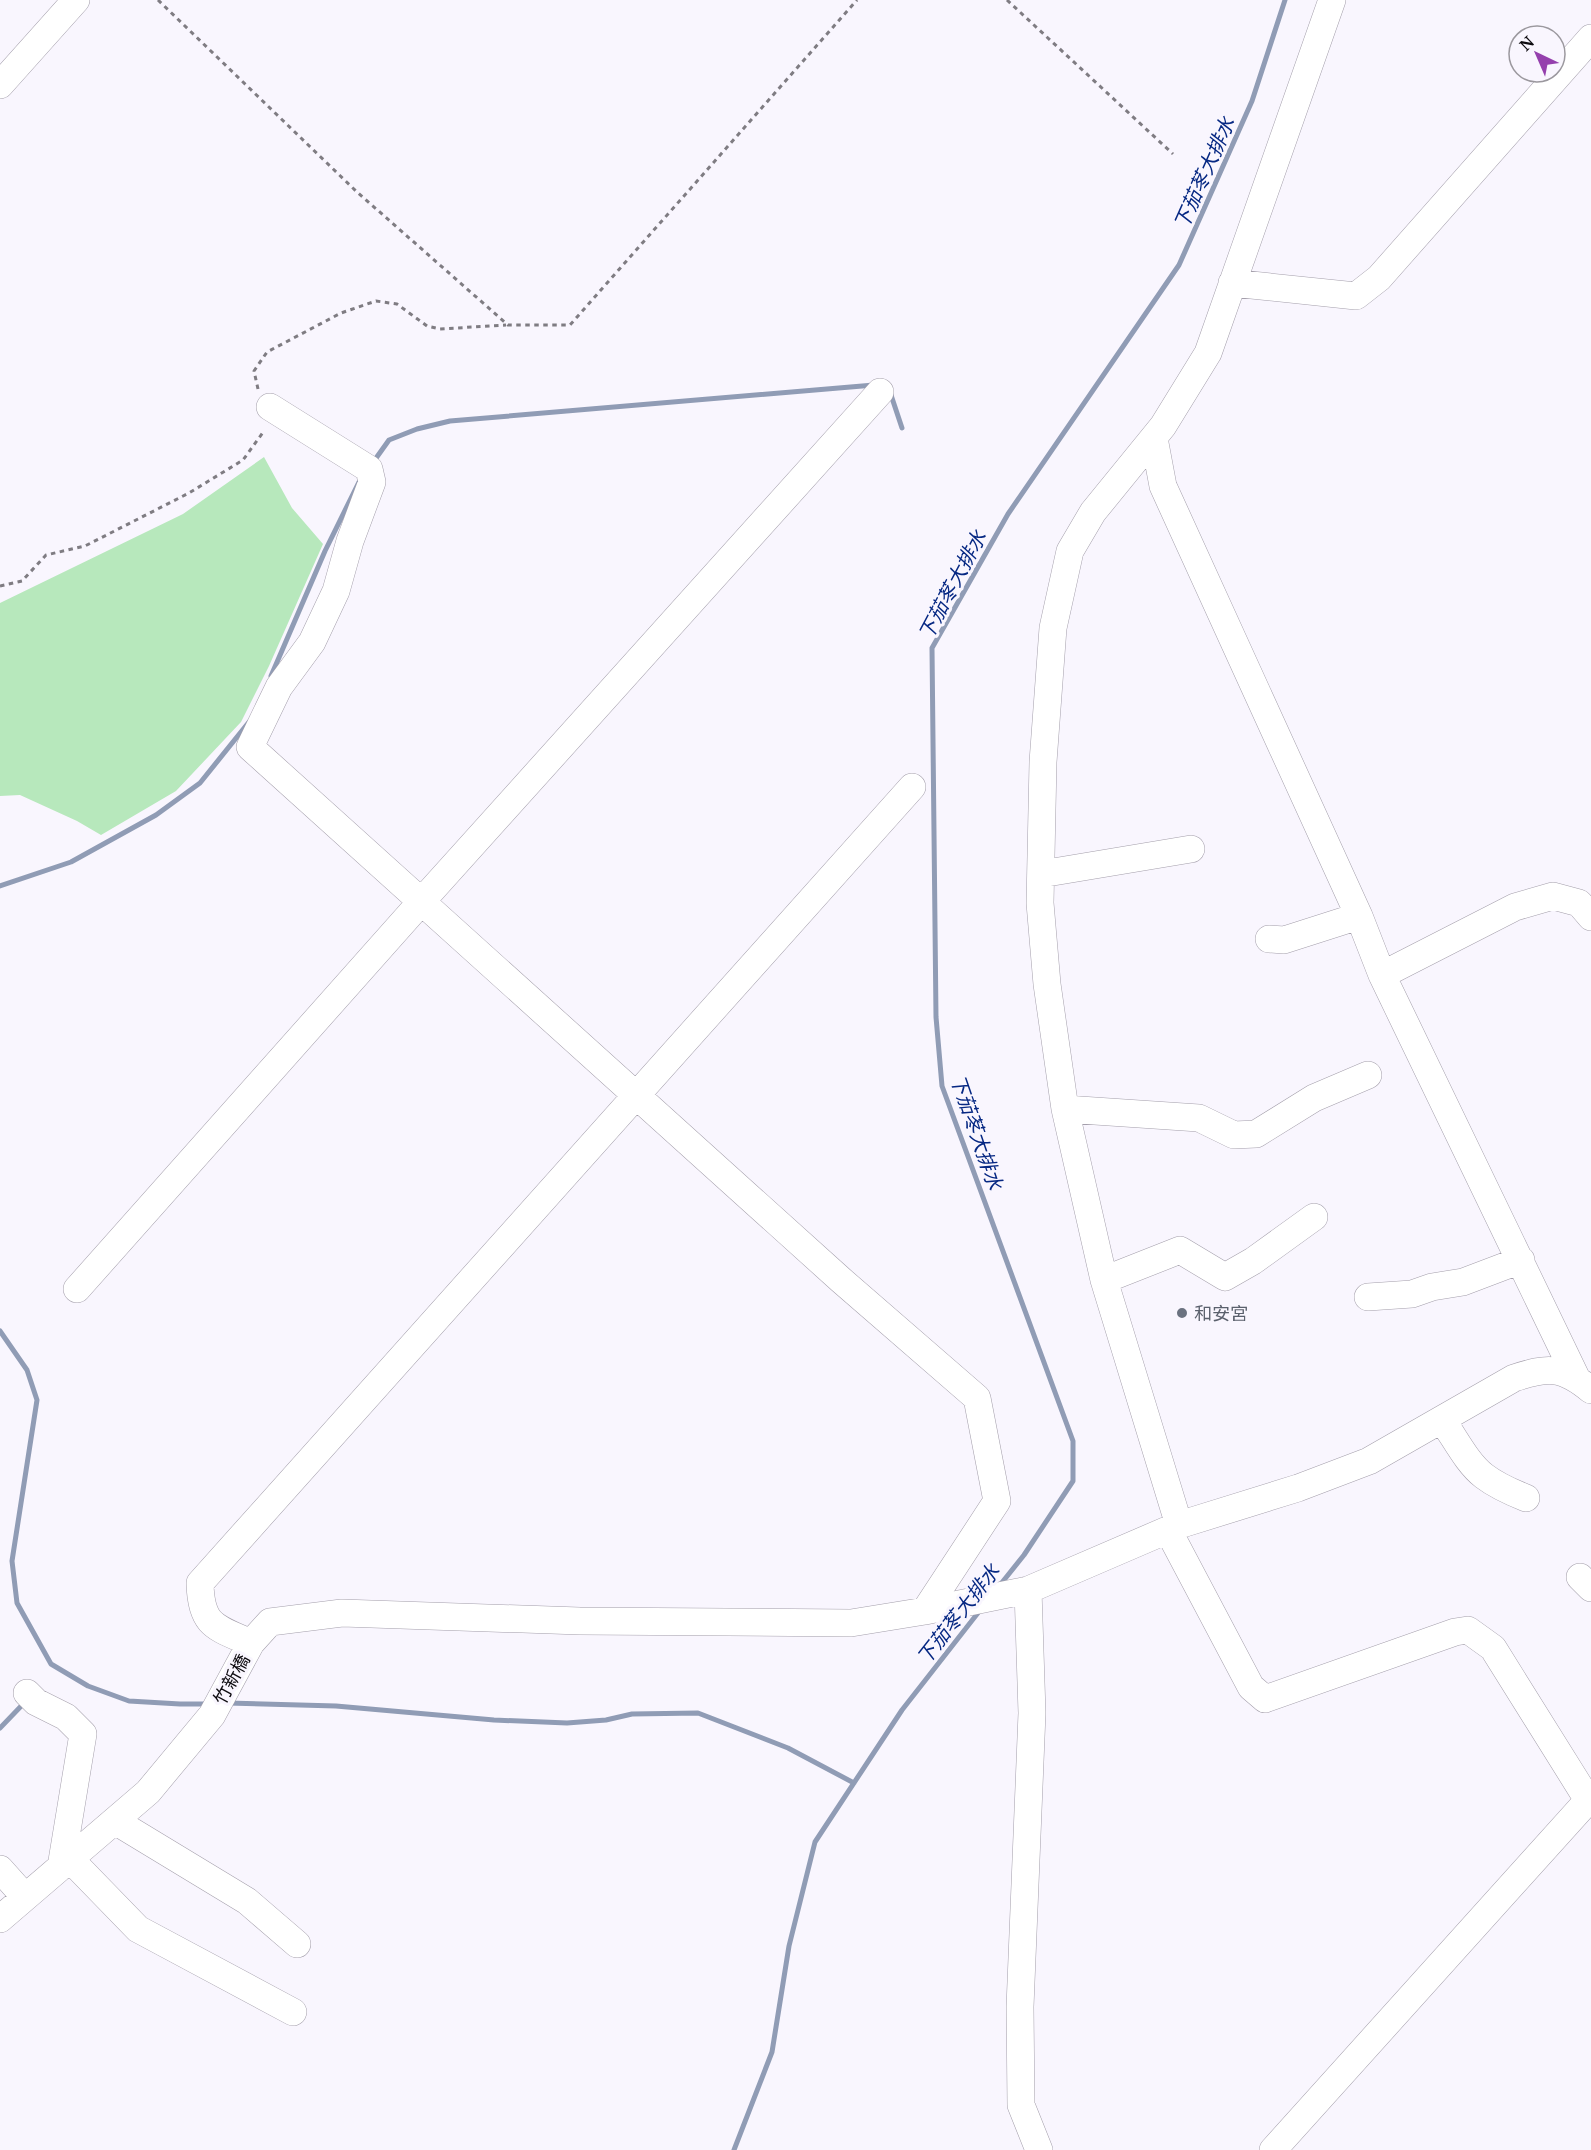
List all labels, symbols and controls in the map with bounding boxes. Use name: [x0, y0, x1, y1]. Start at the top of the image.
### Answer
north arrow: [1507, 24, 1567, 84]
text: N: [1514, 31, 1539, 56]
water label: 下茄苳大排水: [1167, 112, 1241, 233]
water label: 下茄苳大排水: [912, 525, 993, 644]
water label: 下茄苳大排水: [945, 1071, 1010, 1194]
place label: 和安宮: [1194, 1301, 1248, 1325]
marker: 和安宮: [1175, 1306, 1189, 1320]
water label: 下茄苳大排水: [910, 1558, 1006, 1670]
street label: 竹新橋: [207, 1650, 255, 1708]

